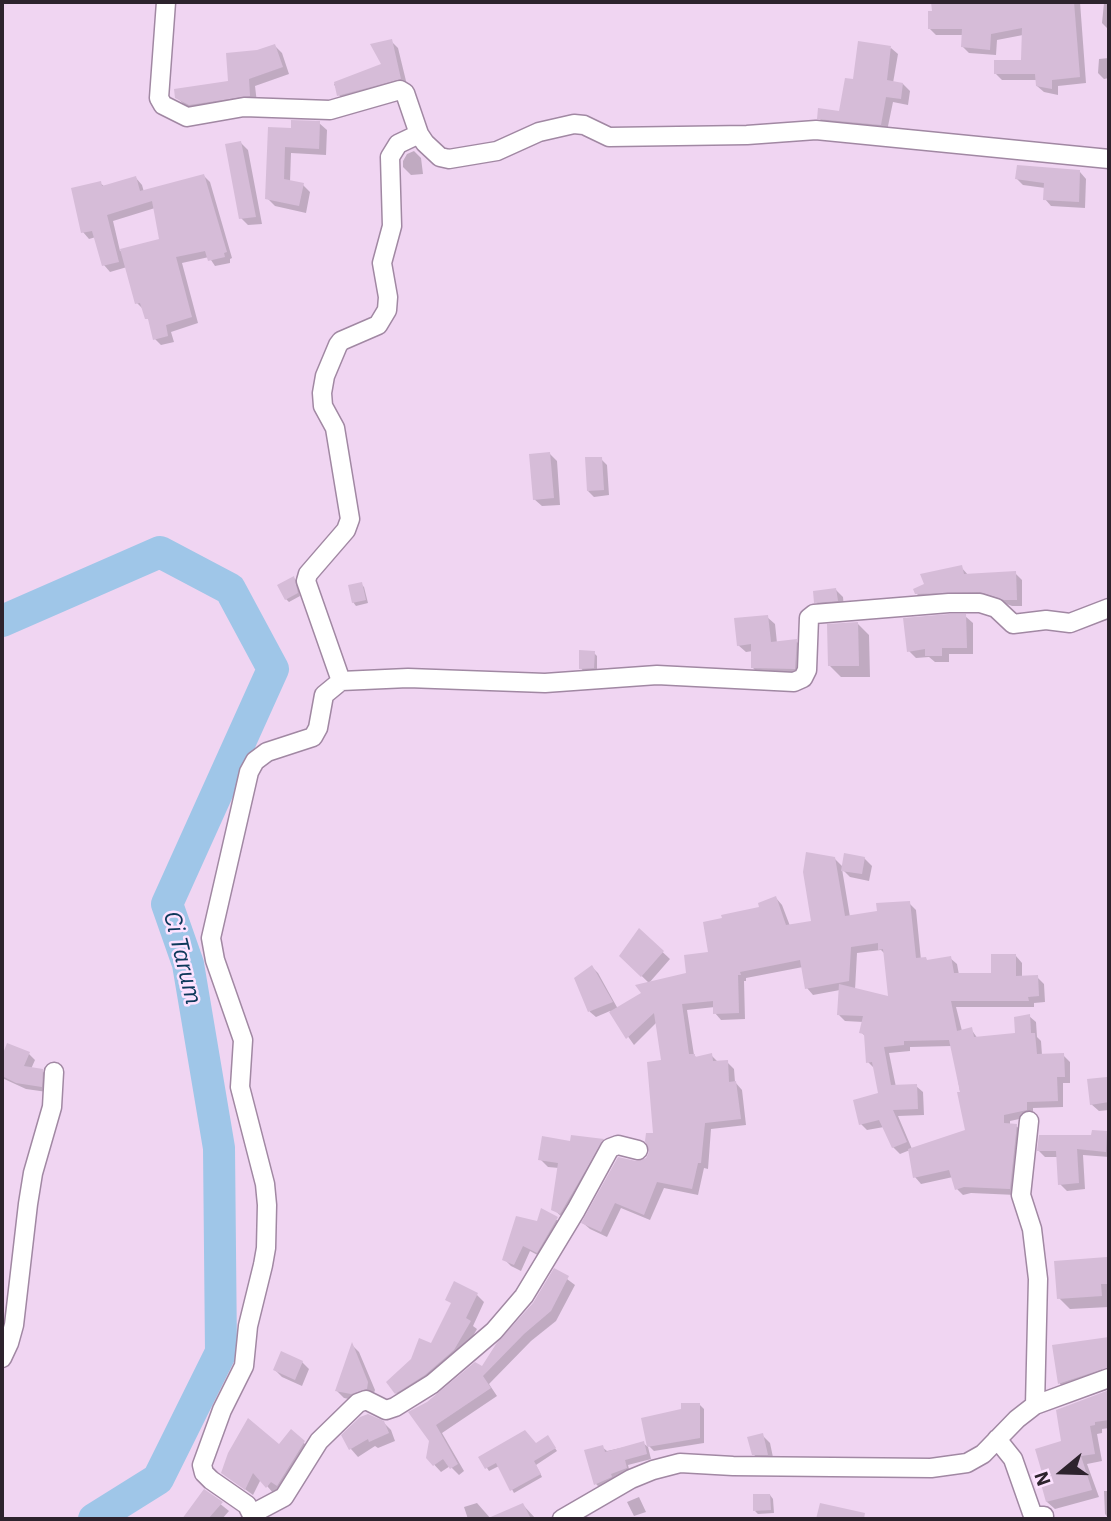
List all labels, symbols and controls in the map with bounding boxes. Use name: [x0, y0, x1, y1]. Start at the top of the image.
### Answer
water label: Ci Tarum: [157, 909, 207, 1007]
north arrow: [1027, 1437, 1097, 1507]
text: N: [1029, 1468, 1056, 1489]

